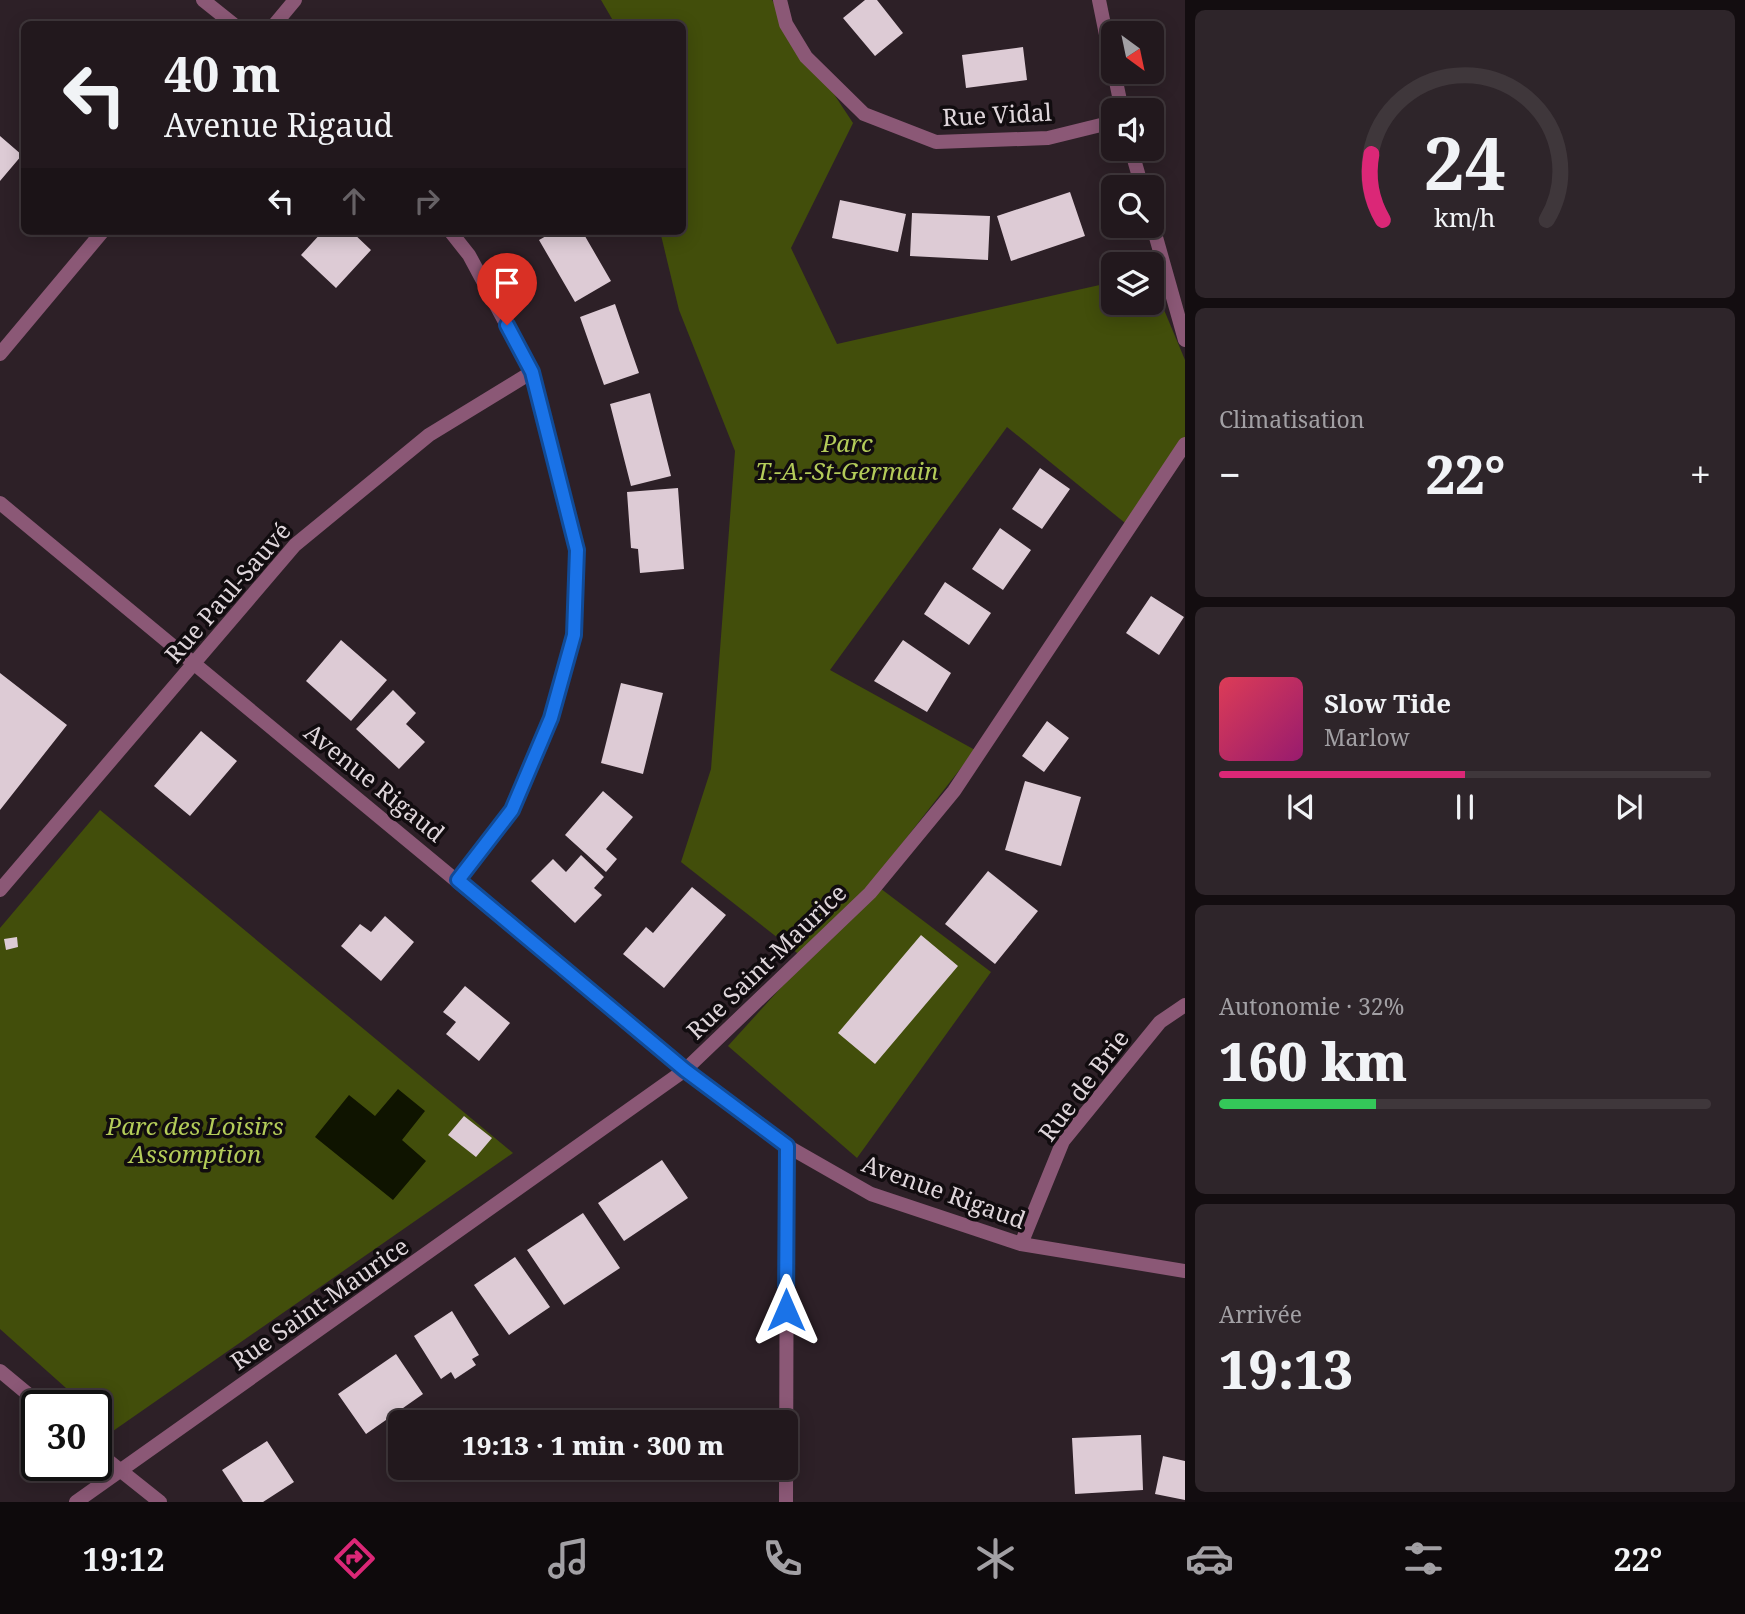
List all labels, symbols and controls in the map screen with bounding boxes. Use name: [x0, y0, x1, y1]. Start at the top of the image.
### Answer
north arrow: [1101, 21, 1164, 84]
map controls: [1101, 21, 1164, 315]
text: 40 m: [164, 40, 280, 106]
icon: left: [49, 49, 140, 140]
street label: Rue Vidal: [941, 95, 1053, 133]
button: sound: [1101, 98, 1164, 161]
text: Avenue Rigaud: [164, 103, 393, 146]
text: 24: [1424, 113, 1506, 212]
button: search: [1101, 175, 1164, 238]
icon: left: [262, 182, 300, 220]
icon: ahead: [335, 182, 373, 220]
icon: right: [408, 182, 446, 220]
text: km/h: [1434, 200, 1496, 234]
button: layers: [1101, 252, 1164, 315]
pin: [477, 253, 537, 325]
icon: arrive: [488, 264, 526, 302]
text: Climatisation: [1219, 403, 1365, 435]
park label: Parc T.-A.-St-Germain: [756, 426, 938, 487]
text: 22°: [1425, 438, 1505, 509]
text: −: [1219, 448, 1241, 500]
text: +: [1690, 448, 1711, 500]
street label: Rue Paul-Sauvé: [157, 514, 297, 670]
text: Slow Tide: [1324, 685, 1451, 721]
street label: Avenue Rigaud: [298, 715, 452, 849]
text: Marlow: [1324, 721, 1410, 753]
icon: previous: [1282, 788, 1320, 826]
icon: pause: [1446, 788, 1484, 826]
icon: next: [1610, 788, 1648, 826]
street label: Rue Saint-Maurice: [679, 876, 853, 1046]
text: Autonomie · 32%: [1219, 990, 1404, 1022]
street label: Rue de Brie: [1030, 1023, 1136, 1147]
text: 160 km: [1219, 1025, 1407, 1096]
park label: Parc des Loisirs Assomption: [105, 1109, 284, 1170]
street label: Avenue Rigaud: [858, 1146, 1031, 1236]
street label: Rue Saint-Maurice: [223, 1229, 415, 1377]
position arrow: [749, 1273, 823, 1347]
text: Arrivée: [1219, 1298, 1302, 1330]
text: 19:13: [1219, 1333, 1353, 1404]
speed limit sign: 30: [21, 1390, 112, 1481]
text: 19:13 · 1 min · 300 m: [462, 1427, 724, 1463]
icon: directions: [330, 1534, 379, 1583]
icon: music: [544, 1534, 593, 1583]
icon: phone: [758, 1534, 807, 1583]
icon: climate: [971, 1534, 1020, 1583]
icon: car: [1185, 1534, 1234, 1583]
icon: filters: [1399, 1534, 1448, 1583]
text: 19:12: [82, 1537, 165, 1580]
text: 22°: [1613, 1537, 1662, 1580]

